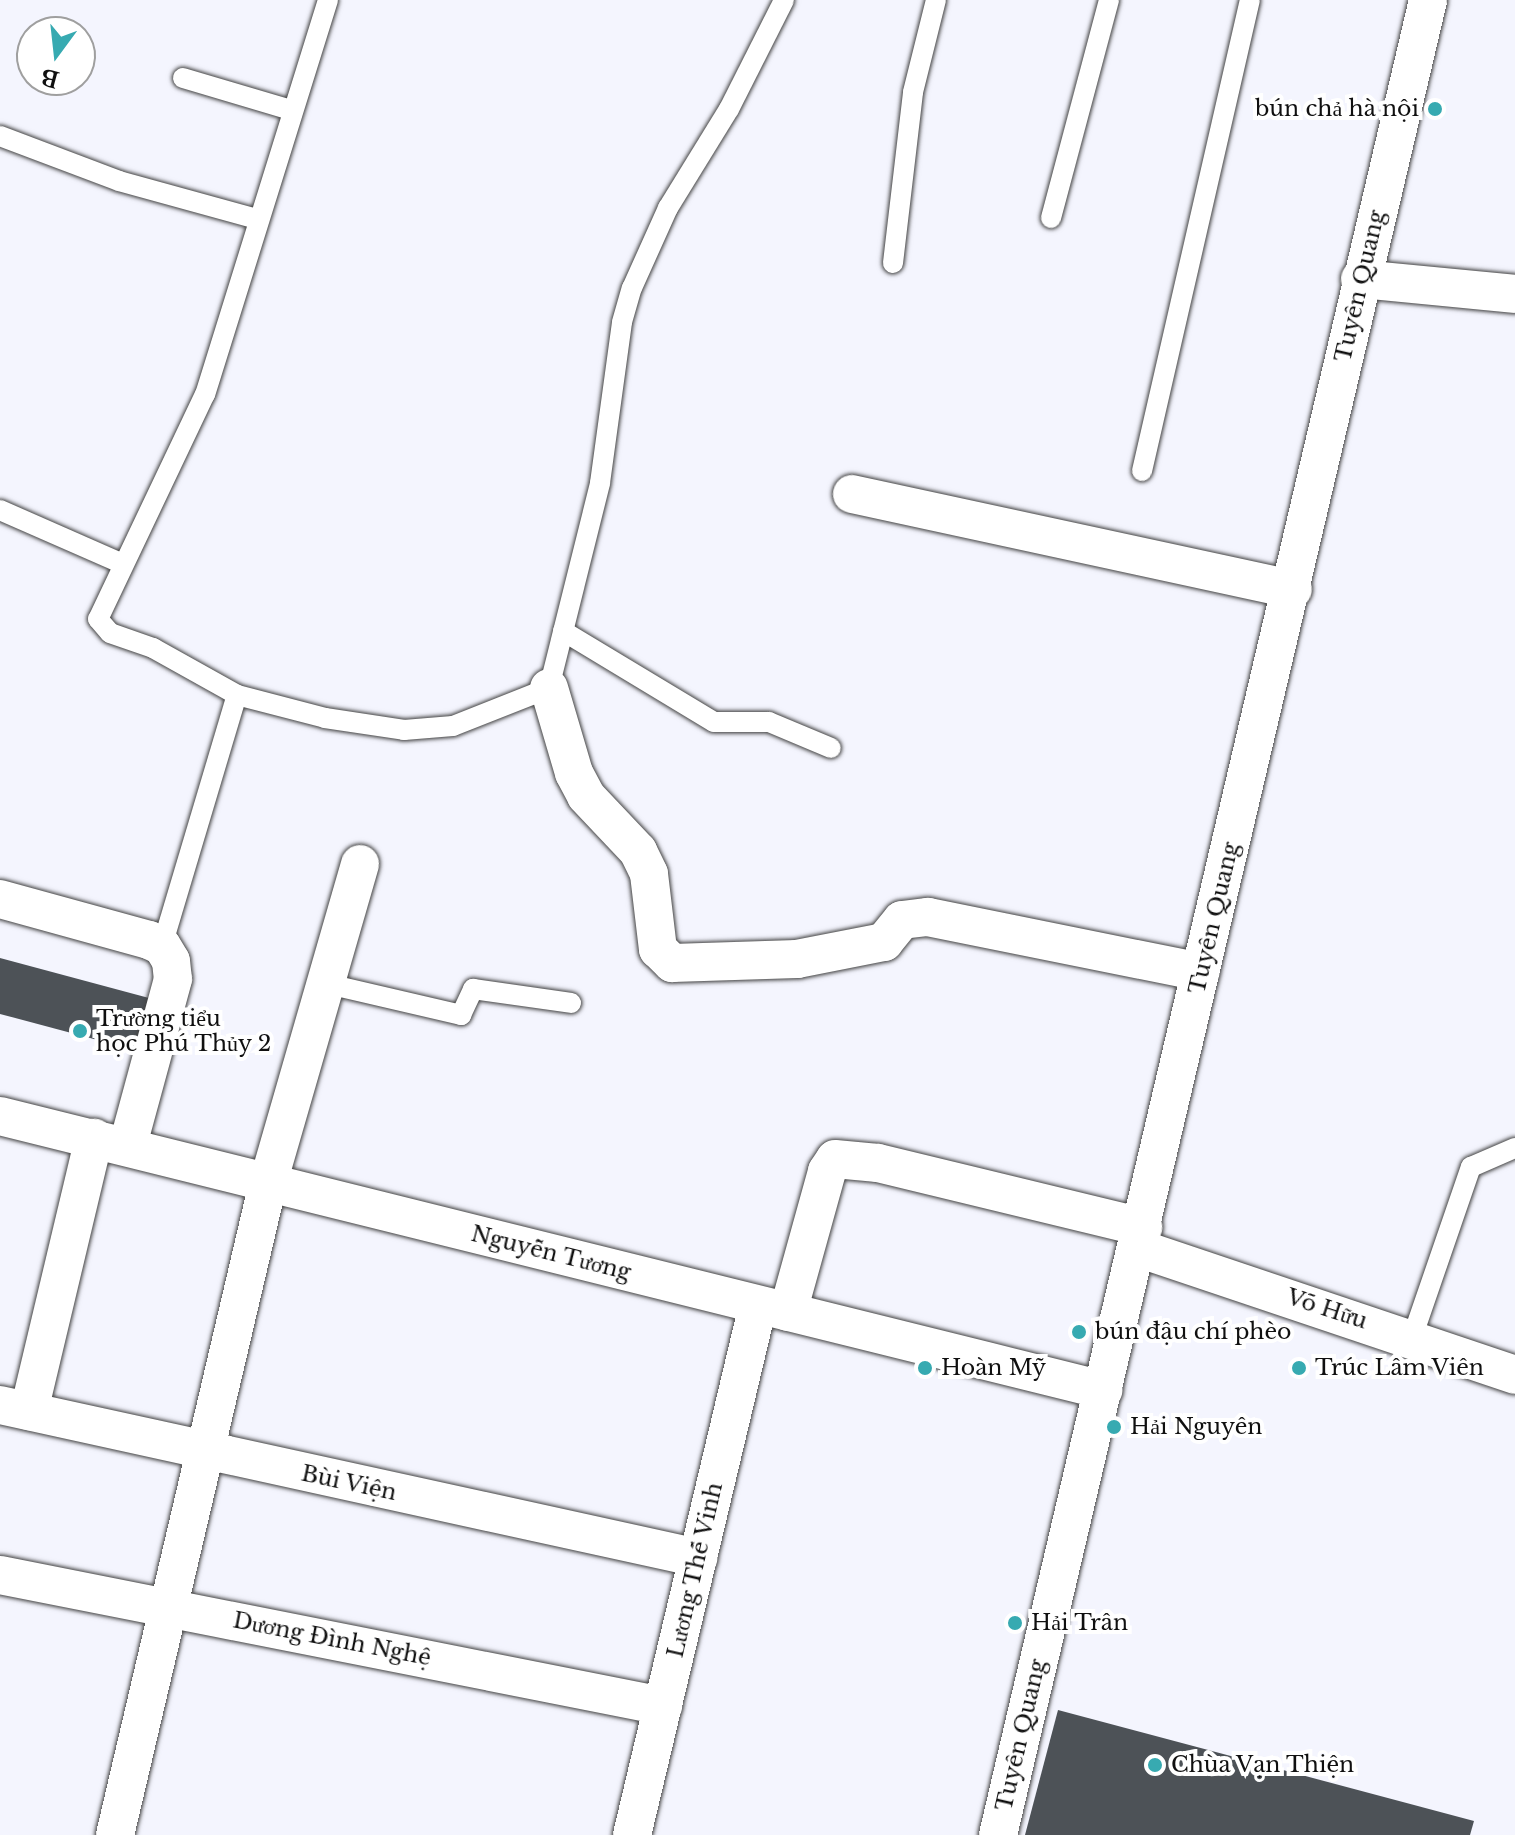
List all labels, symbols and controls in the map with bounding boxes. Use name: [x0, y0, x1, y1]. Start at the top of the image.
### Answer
north arrow: [16, 16, 96, 96]
text: B: [38, 62, 62, 93]
place label: bún chả hà nội: [1255, 96, 1419, 122]
marker: bún chả hà nội: [1426, 100, 1444, 118]
street label: Tuyên Quang: [1330, 208, 1390, 364]
street label: Tuyên Quang: [1184, 840, 1244, 996]
place label: Trường tiểu học Phú Thủy 2: [96, 1005, 273, 1056]
marker: Trường tiểu học Phú Thủy 2: [71, 1022, 89, 1040]
street label: Nguyễn Tương: [468, 1220, 634, 1286]
street label: Võ Hữu: [1283, 1284, 1371, 1334]
place label: bún đậu chí phèo: [1095, 1319, 1292, 1345]
marker: bún đậu chí phèo: [1070, 1323, 1088, 1341]
place label: Hoàn Mỹ: [941, 1355, 1046, 1381]
place label: Trúc Lâm Viên: [1315, 1355, 1485, 1381]
marker: Hoàn Mỹ: [916, 1359, 934, 1377]
marker: Trúc Lâm Viên: [1290, 1359, 1308, 1377]
place label: Hải Nguyên: [1130, 1414, 1262, 1440]
marker: Hải Nguyên: [1105, 1418, 1123, 1436]
street label: Bùi Viện: [299, 1460, 399, 1506]
street label: Lương Thế Vinh: [662, 1479, 728, 1661]
street label: Dương Đình Nghệ: [231, 1607, 433, 1671]
place label: Hải Trân: [1031, 1610, 1129, 1636]
marker: Hải Trân: [1006, 1614, 1024, 1632]
street label: Tuyên Quang: [991, 1657, 1051, 1813]
place label: Chùa Vạn Thiện: [1171, 1752, 1356, 1778]
marker: Chùa Vạn Thiện: [1146, 1756, 1164, 1774]

